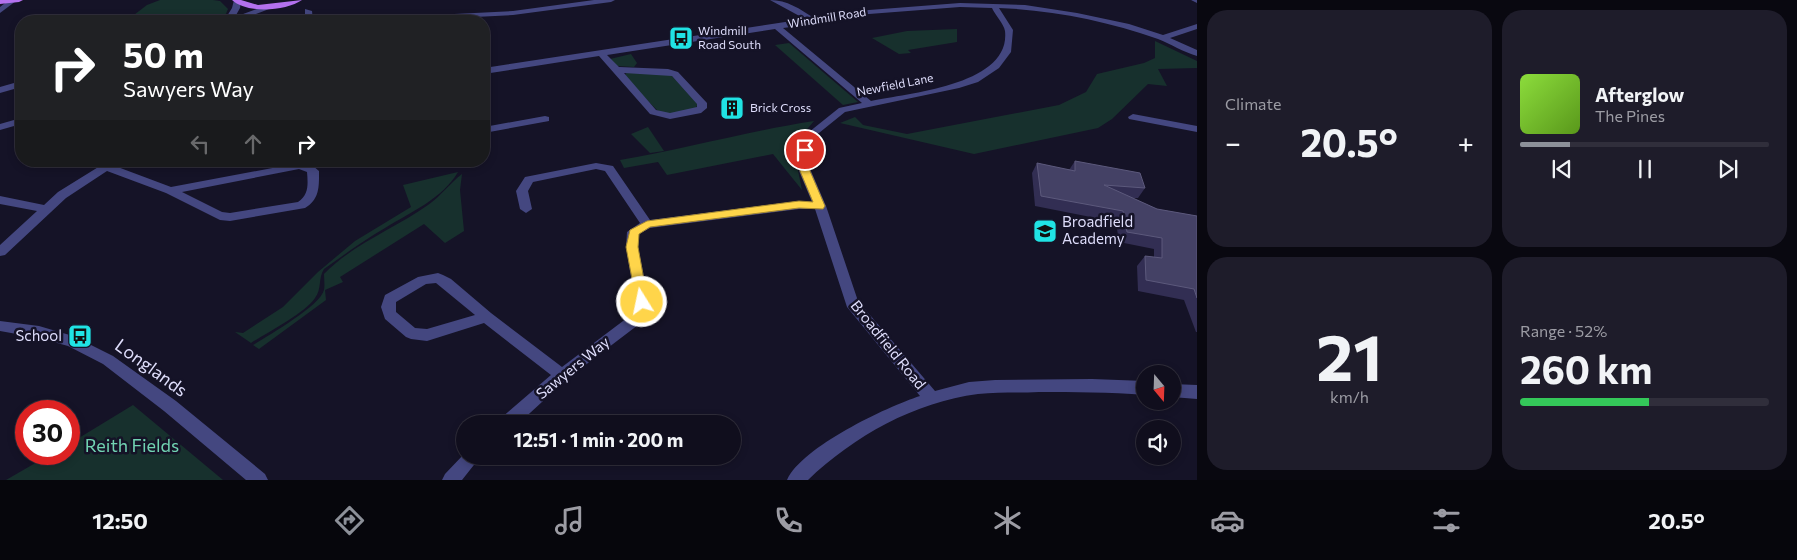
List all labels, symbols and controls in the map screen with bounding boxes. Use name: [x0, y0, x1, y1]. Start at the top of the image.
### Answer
street label: Windmill Road: [787, 4, 867, 30]
place label: Windmill Road South: [698, 23, 761, 51]
bus stop icon: Windmill Road South: [668, 25, 694, 51]
text: 50 m: [123, 32, 204, 75]
icon: right: [40, 35, 105, 100]
street label: Newfield Lane: [855, 70, 934, 98]
text: Sawyers Way: [123, 75, 254, 102]
text: Afterglow: [1595, 83, 1684, 106]
text: Climate: [1225, 94, 1281, 113]
building icon: Brick Cross: [719, 95, 745, 121]
place label: Brick Cross: [750, 100, 811, 114]
text: The Pines: [1595, 106, 1665, 125]
text: 20.5°: [1300, 118, 1398, 165]
text: −: [1225, 125, 1241, 159]
text: +: [1458, 125, 1474, 159]
pin: [784, 129, 826, 171]
icon: left: [186, 130, 214, 158]
icon: ahead: [239, 130, 267, 158]
icon: right: [292, 130, 320, 158]
icon: arrive: [791, 136, 819, 164]
icon: previous: [1548, 155, 1576, 183]
icon: pause: [1631, 155, 1659, 183]
icon: next: [1714, 155, 1742, 183]
place label: Broadfield Academy: [1062, 212, 1133, 247]
school or university icon: Broadfield Academy: [1032, 218, 1058, 244]
position arrow: [615, 275, 667, 327]
street label: Broadfield Road: [847, 296, 930, 392]
text: 21: [1316, 315, 1383, 394]
text: Range · 52%: [1520, 321, 1607, 340]
bus stop icon: School: [67, 323, 93, 349]
place label: School: [15, 326, 62, 344]
street label: Sawyers Way: [532, 332, 613, 402]
street label: Longlands: [111, 334, 192, 401]
text: 260 km: [1520, 345, 1652, 392]
north arrow: [1136, 365, 1181, 410]
map controls: [1136, 365, 1181, 465]
text: km/h: [1330, 387, 1369, 406]
speed limit sign: 30: [15, 400, 80, 465]
button: sound: [1136, 420, 1181, 465]
text: 12:51 · 1 min · 200 m: [514, 428, 683, 451]
park label: Reith Fields: [85, 434, 179, 456]
icon: directions: [332, 503, 367, 538]
icon: music: [552, 503, 587, 538]
icon: phone: [771, 503, 806, 538]
icon: climate: [990, 503, 1025, 538]
icon: car: [1210, 503, 1245, 538]
icon: filters: [1429, 503, 1464, 538]
text: 12:50: [92, 507, 148, 534]
text: 20.5°: [1648, 507, 1705, 534]

